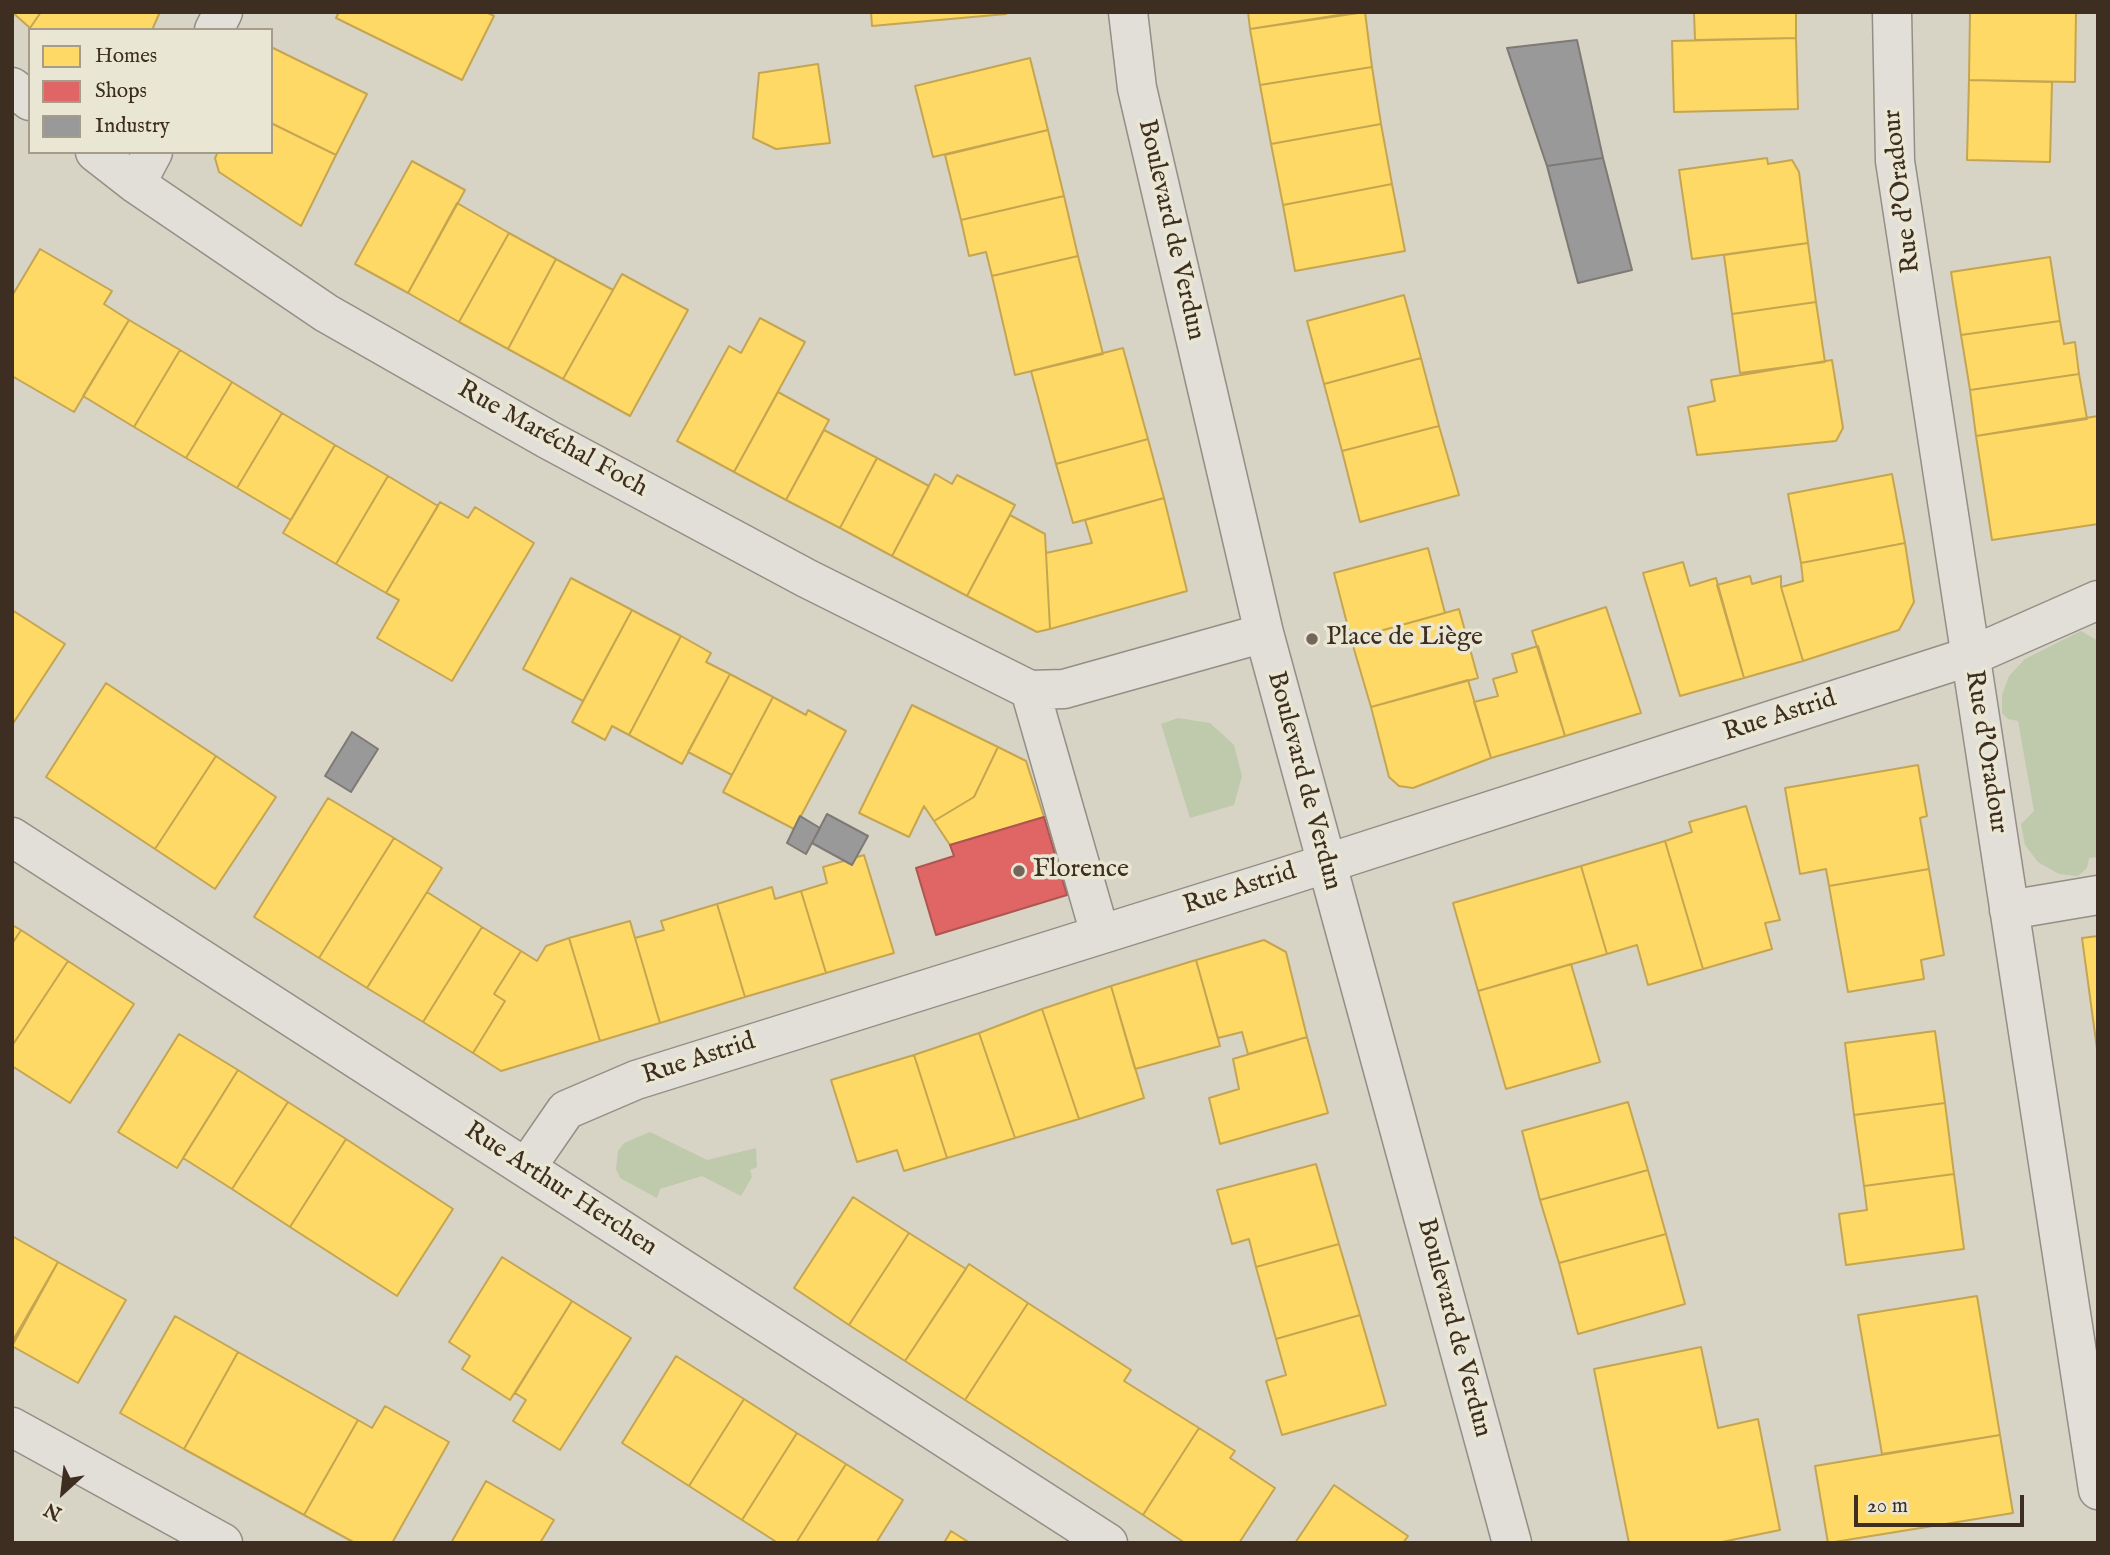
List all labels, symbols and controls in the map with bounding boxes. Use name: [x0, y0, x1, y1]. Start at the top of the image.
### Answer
legend: [28, 28, 273, 154]
text: Homes: [95, 43, 157, 70]
text: Shops: [95, 78, 147, 105]
street label: Rue d'Oradour: [1877, 107, 1929, 275]
text: Industry: [95, 113, 170, 140]
street label: Boulevard de Verdun: [1129, 117, 1211, 343]
street label: Rue Maréchal Foch: [452, 375, 652, 505]
place label: Place de Liège: [1326, 623, 1483, 655]
marker: Place de Liège: [1304, 631, 1320, 647]
street label: Boulevard de Verdun: [1259, 668, 1347, 894]
street label: Rue d'Oradour: [1957, 668, 2013, 836]
street label: Rue Astrid: [1720, 684, 1840, 750]
place label: Florence: [1033, 855, 1129, 887]
street label: Rue Astrid: [1180, 857, 1300, 923]
marker: Florence: [1011, 863, 1027, 879]
street label: Rue Astrid: [639, 1027, 759, 1093]
street label: Rue Arthur Herchen: [458, 1116, 662, 1264]
street label: Boulevard de Verdun: [1409, 1215, 1497, 1441]
north arrow: [28, 1457, 98, 1527]
scale bar: [1858, 1482, 2028, 1526]
text: 20 m: [1867, 1493, 1908, 1520]
text: N: [41, 1496, 66, 1525]

